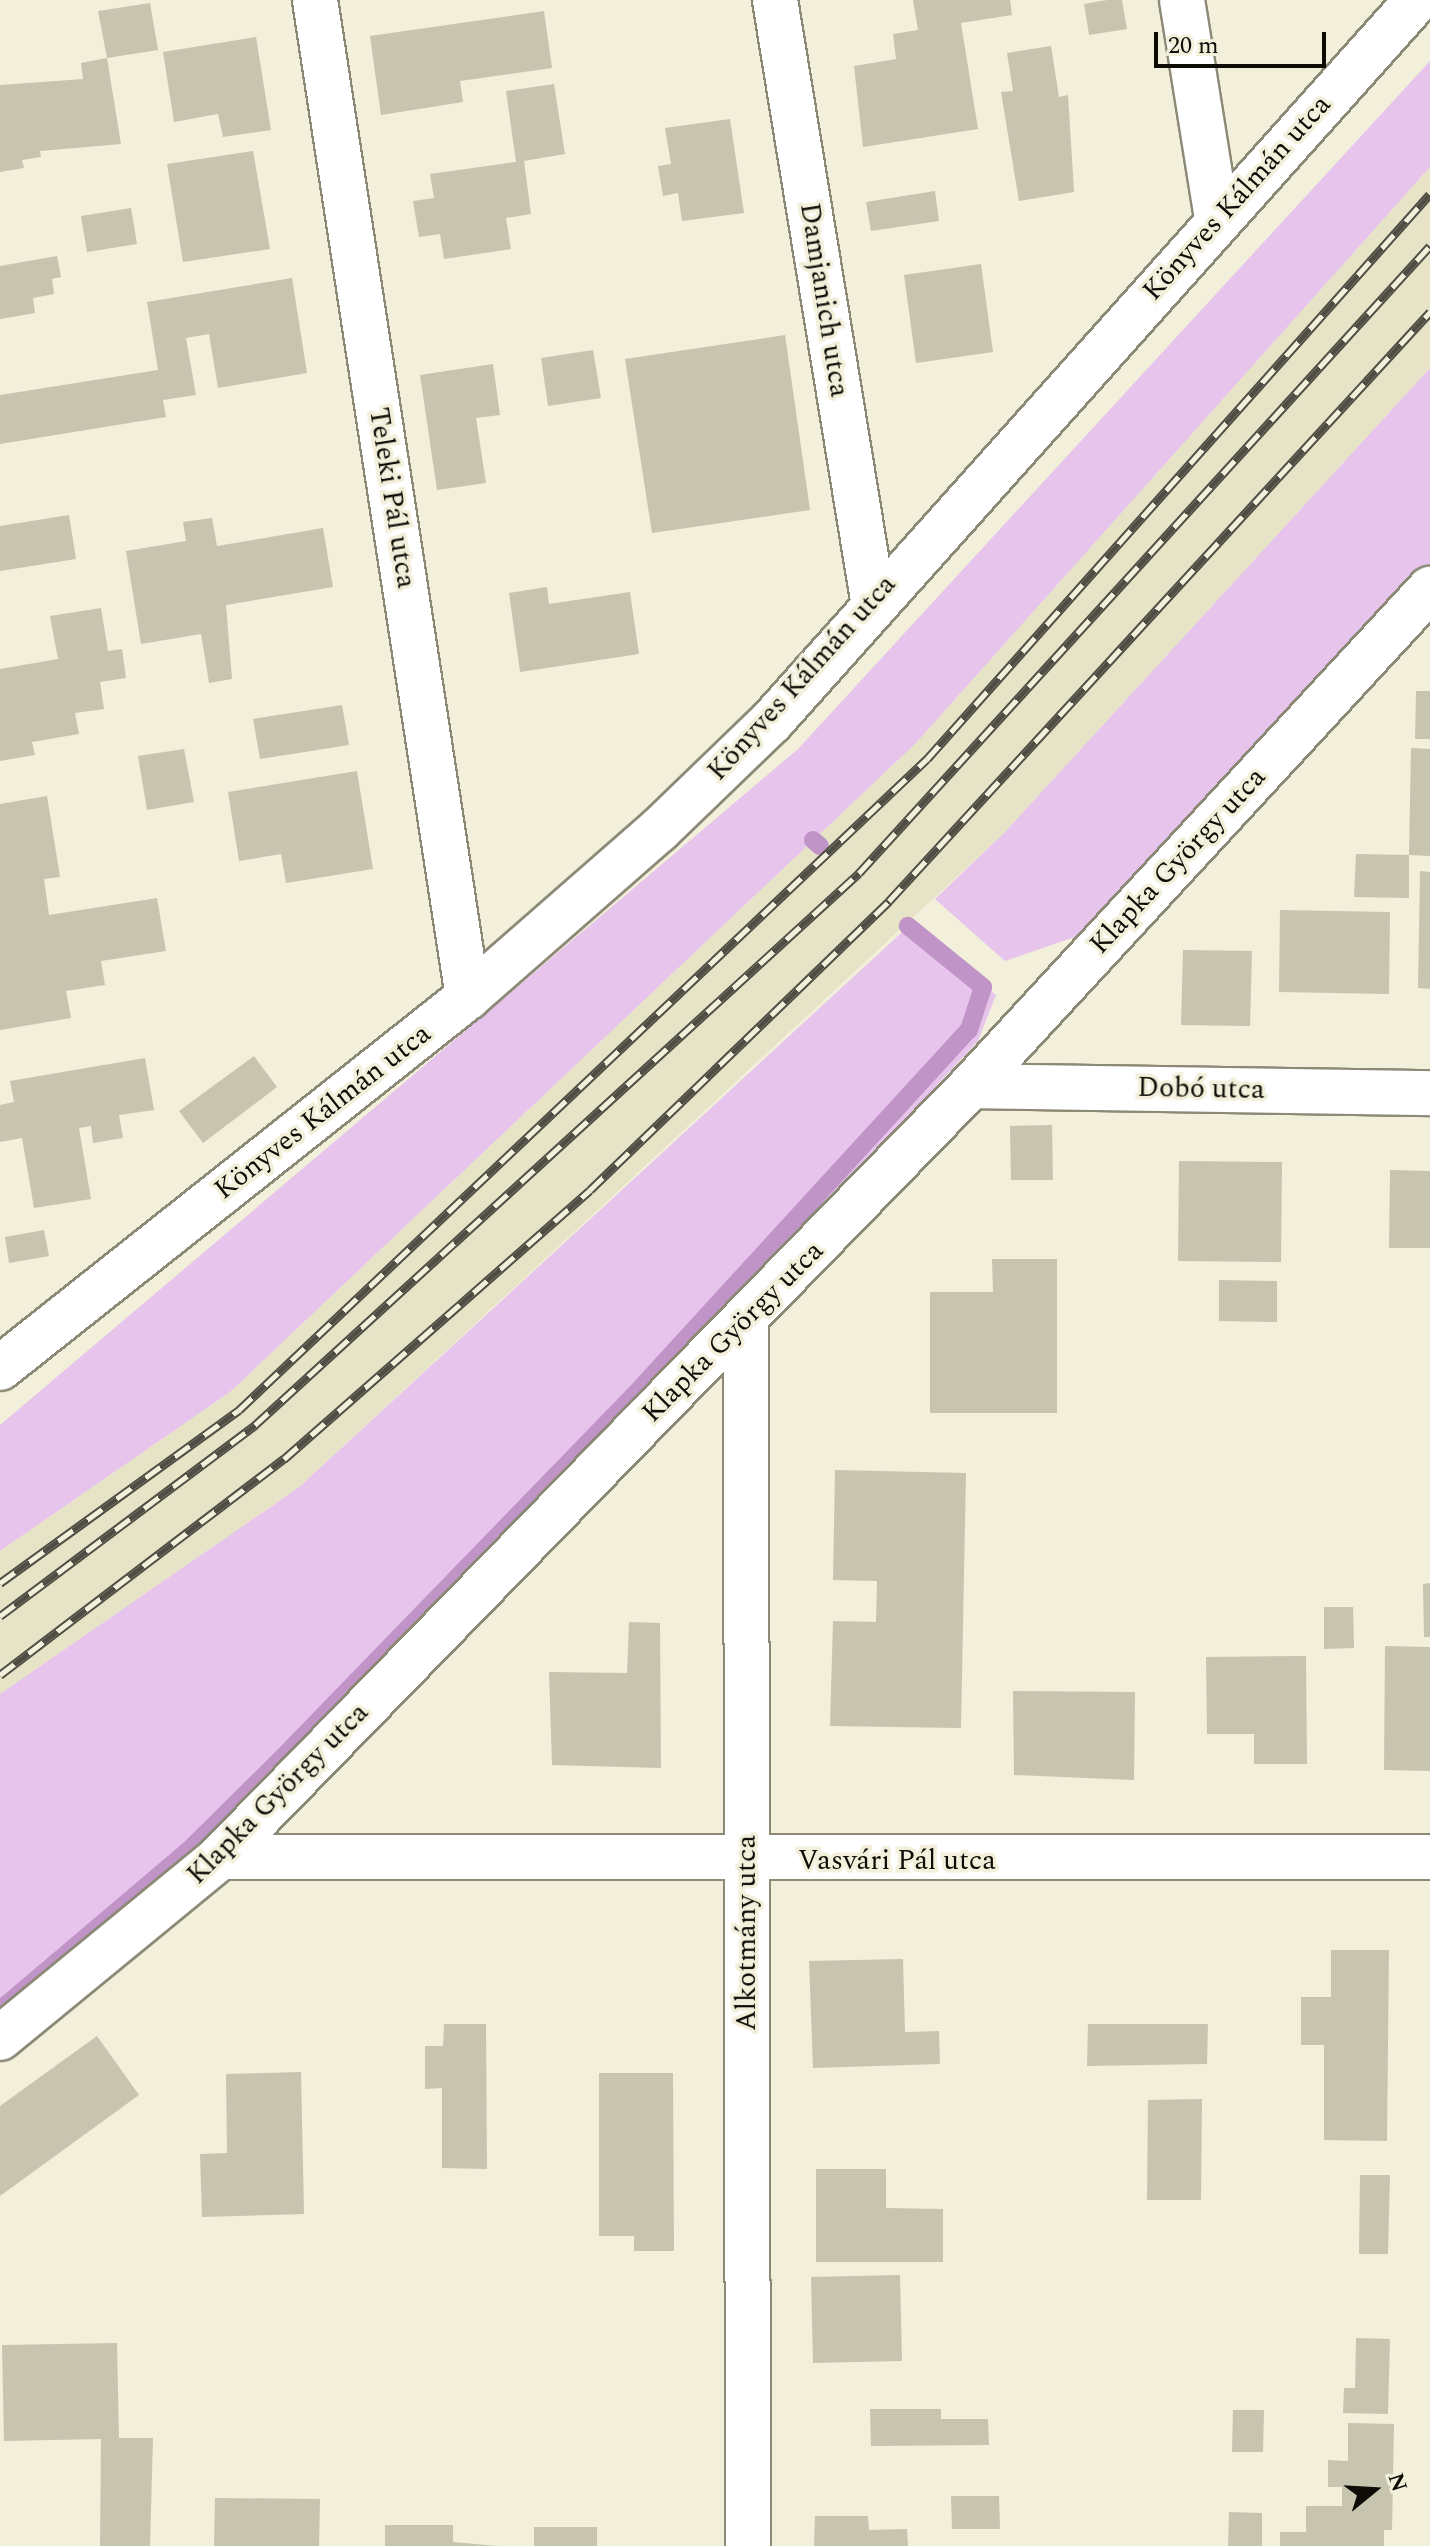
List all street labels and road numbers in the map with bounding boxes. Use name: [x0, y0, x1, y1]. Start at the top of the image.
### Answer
street label: Könyves Kálmán utca: [1136, 88, 1338, 308]
street label: Damjanich utca: [792, 200, 856, 400]
street label: Teleki Pál utca: [361, 405, 423, 591]
street label: Könyves Kálmán utca: [701, 568, 903, 788]
street label: Klapka György utca: [1083, 761, 1273, 961]
street label: Könyves Kálmán utca: [208, 1017, 438, 1207]
street label: Dobó utca: [1137, 1071, 1265, 1107]
street label: Klapka György utca: [635, 1234, 831, 1430]
street label: Klapka György utca: [180, 1696, 376, 1892]
street label: Alkotmány utca: [730, 1835, 764, 2031]
street label: Vasvári Pál utca: [798, 1844, 996, 1878]

